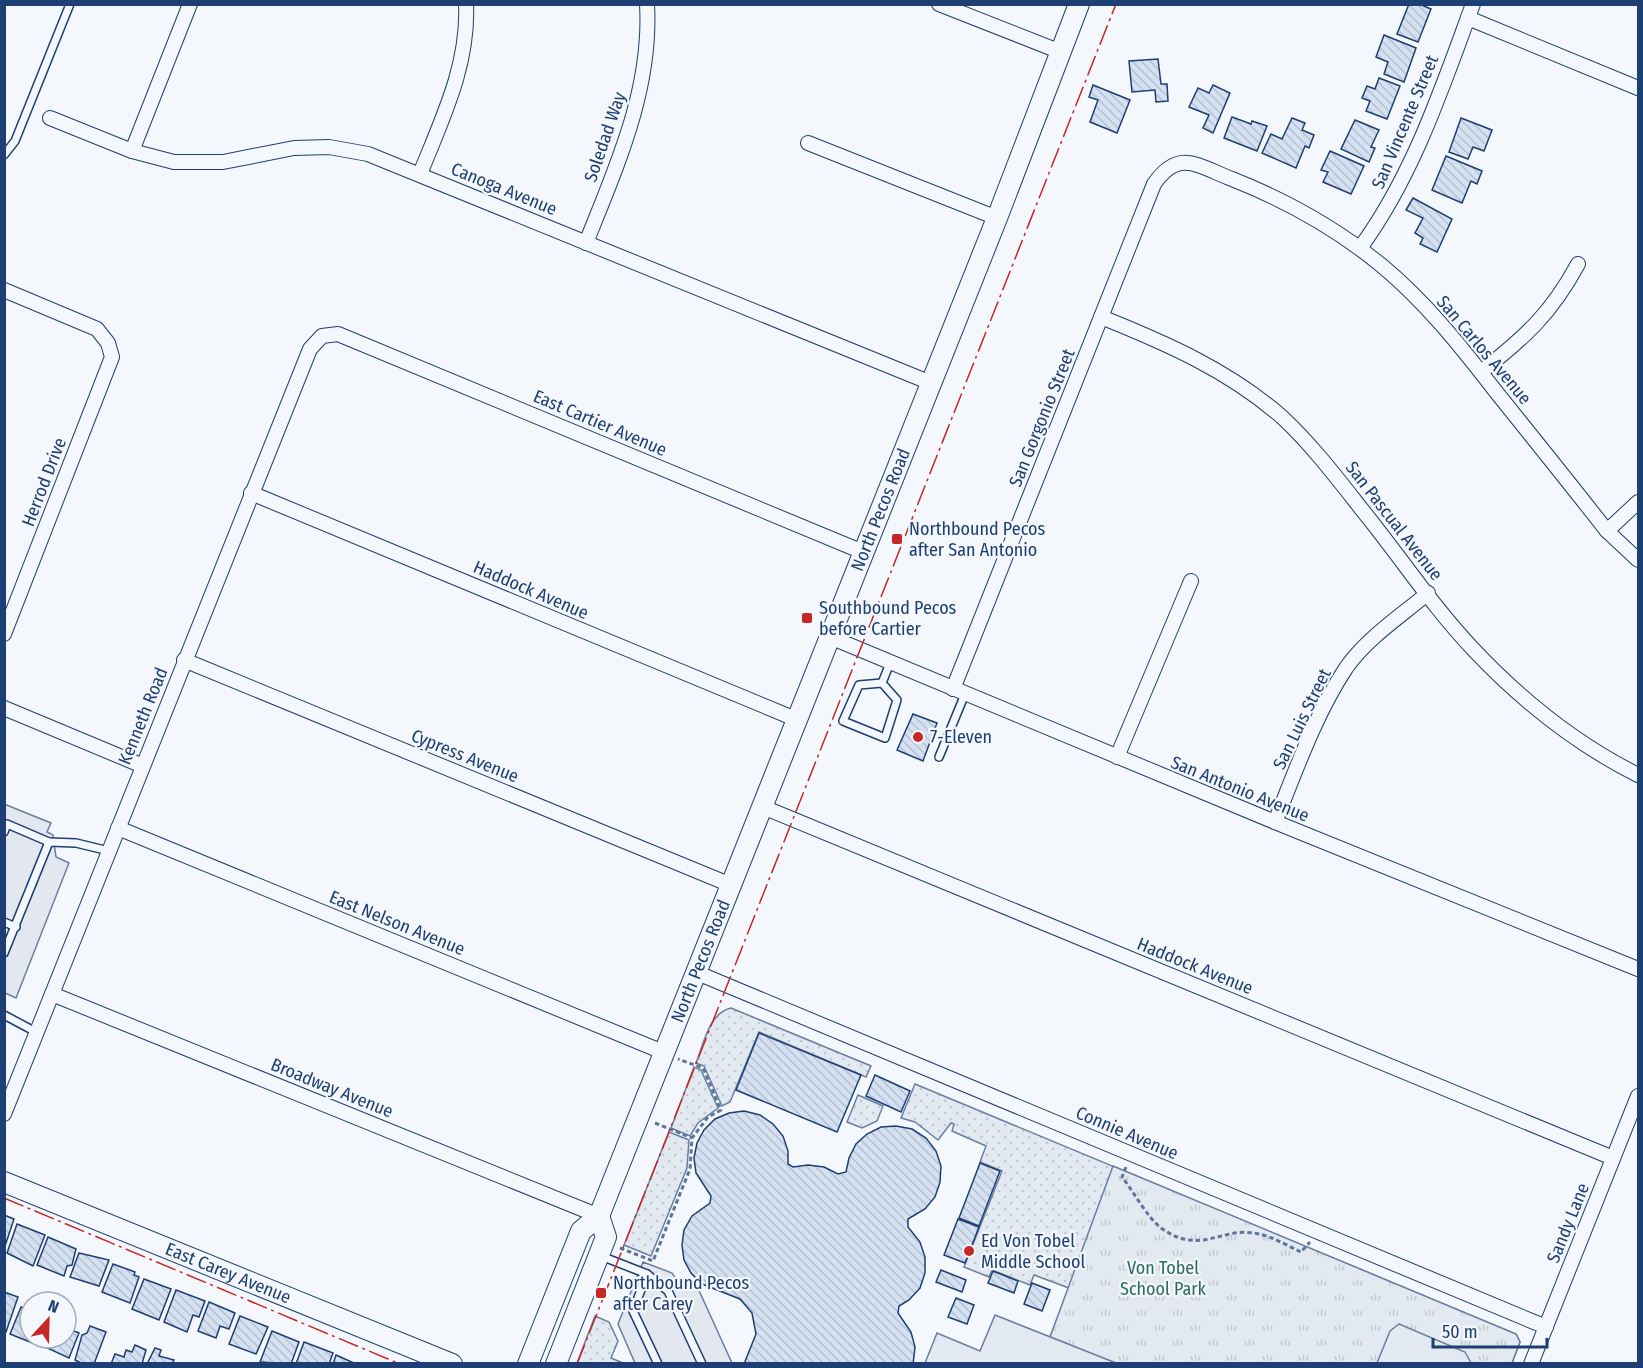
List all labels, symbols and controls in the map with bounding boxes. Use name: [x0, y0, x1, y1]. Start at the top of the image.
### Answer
street label: San Vincente Street: [1367, 52, 1443, 192]
street label: Soledad Way: [579, 89, 631, 185]
street label: Canoga Avenue: [448, 158, 560, 220]
street label: San Carlos Avenue: [1432, 291, 1536, 409]
street label: San Gorgonio Street: [1004, 346, 1080, 490]
street label: East Cartier Avenue: [530, 385, 670, 461]
street label: Herrod Drive: [17, 434, 71, 529]
street label: North Pecos Road: [846, 445, 915, 574]
street label: San Pascual Avenue: [1341, 457, 1447, 585]
place label: Northbound Pecos after San Antonio: [909, 518, 1045, 561]
marker: Northbound Pecos after San Antonio: [890, 532, 904, 546]
street label: Haddock Avenue: [470, 556, 592, 624]
place label: Southbound Pecos before Cartier: [819, 597, 957, 640]
marker: Southbound Pecos before Cartier: [800, 611, 814, 625]
street label: Kenneth Road: [114, 664, 172, 768]
street label: San Luis Street: [1268, 665, 1336, 773]
street label: Cypress Avenue: [408, 724, 522, 788]
place label: 7-Eleven: [930, 726, 992, 748]
marker: 7-Eleven: [911, 730, 925, 744]
street label: San Antonio Avenue: [1168, 751, 1313, 827]
street label: East Nelson Avenue: [326, 886, 468, 960]
street label: North Pecos Road: [666, 897, 735, 1026]
street label: Haddock Avenue: [1134, 933, 1256, 999]
street label: Broadway Avenue: [268, 1053, 396, 1123]
street label: Connie Avenue: [1073, 1102, 1182, 1164]
street label: Sandy Lane: [1542, 1180, 1594, 1266]
place label: Ed Von Tobel Middle School: [981, 1230, 1085, 1273]
street label: East Carey Avenue: [162, 1238, 294, 1308]
marker: Ed Von Tobel Middle School: [962, 1244, 976, 1258]
park label: Von Tobel School Park: [1120, 1257, 1207, 1300]
place label: Northbound Pecos after Carey: [613, 1272, 749, 1315]
marker: Northbound Pecos after Carey: [594, 1286, 608, 1300]
north arrow: [18, 1290, 78, 1350]
text: N: [45, 1296, 61, 1317]
scale bar: [1433, 1311, 1547, 1349]
text: 50 m: [1442, 1321, 1478, 1343]

